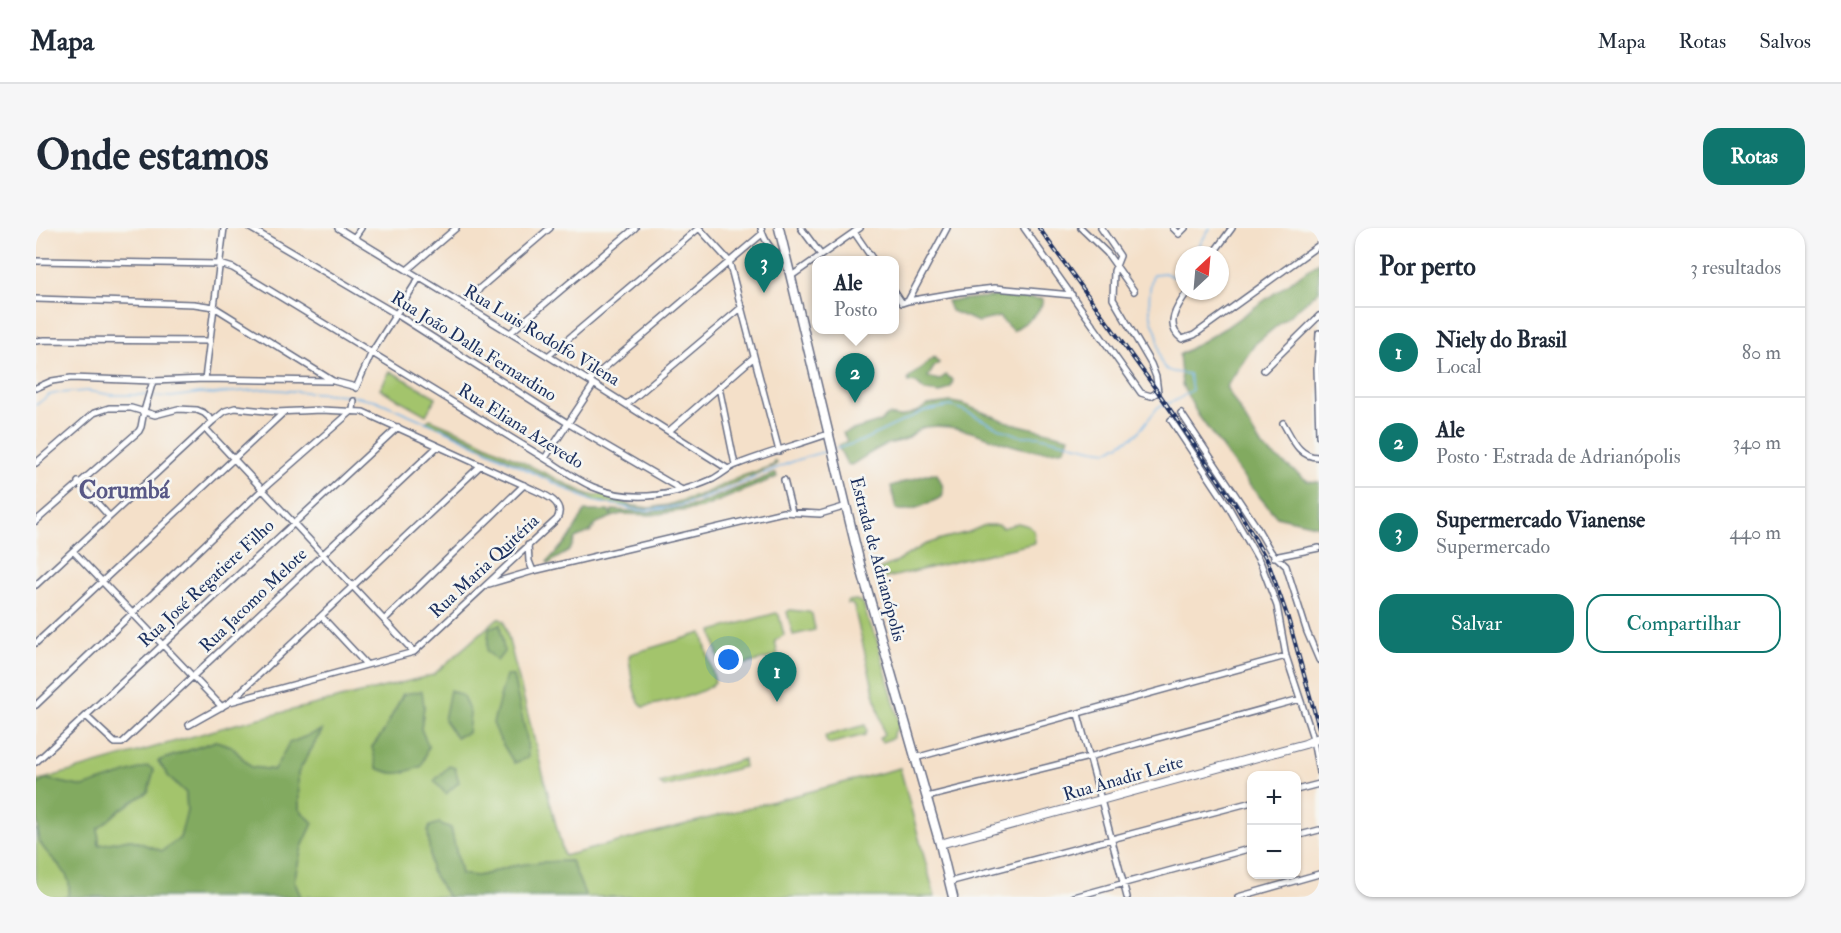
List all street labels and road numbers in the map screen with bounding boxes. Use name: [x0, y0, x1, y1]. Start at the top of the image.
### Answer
street label: Rua Luis Rodolfo Vilena: [459, 280, 625, 391]
street label: Rua João Dalla Fernardino: [387, 286, 561, 407]
street label: Rua Eliana Azevedo: [454, 379, 588, 474]
street label: Estrada de Adrianópolis: [844, 474, 911, 644]
street label: Rua Maria Quitéria: [425, 509, 545, 623]
street label: Rua José Regatiere Filho: [134, 514, 279, 652]
street label: Rua Jacomo Melote: [195, 543, 312, 658]
street label: Rua Anadir Leite: [1060, 750, 1186, 807]

